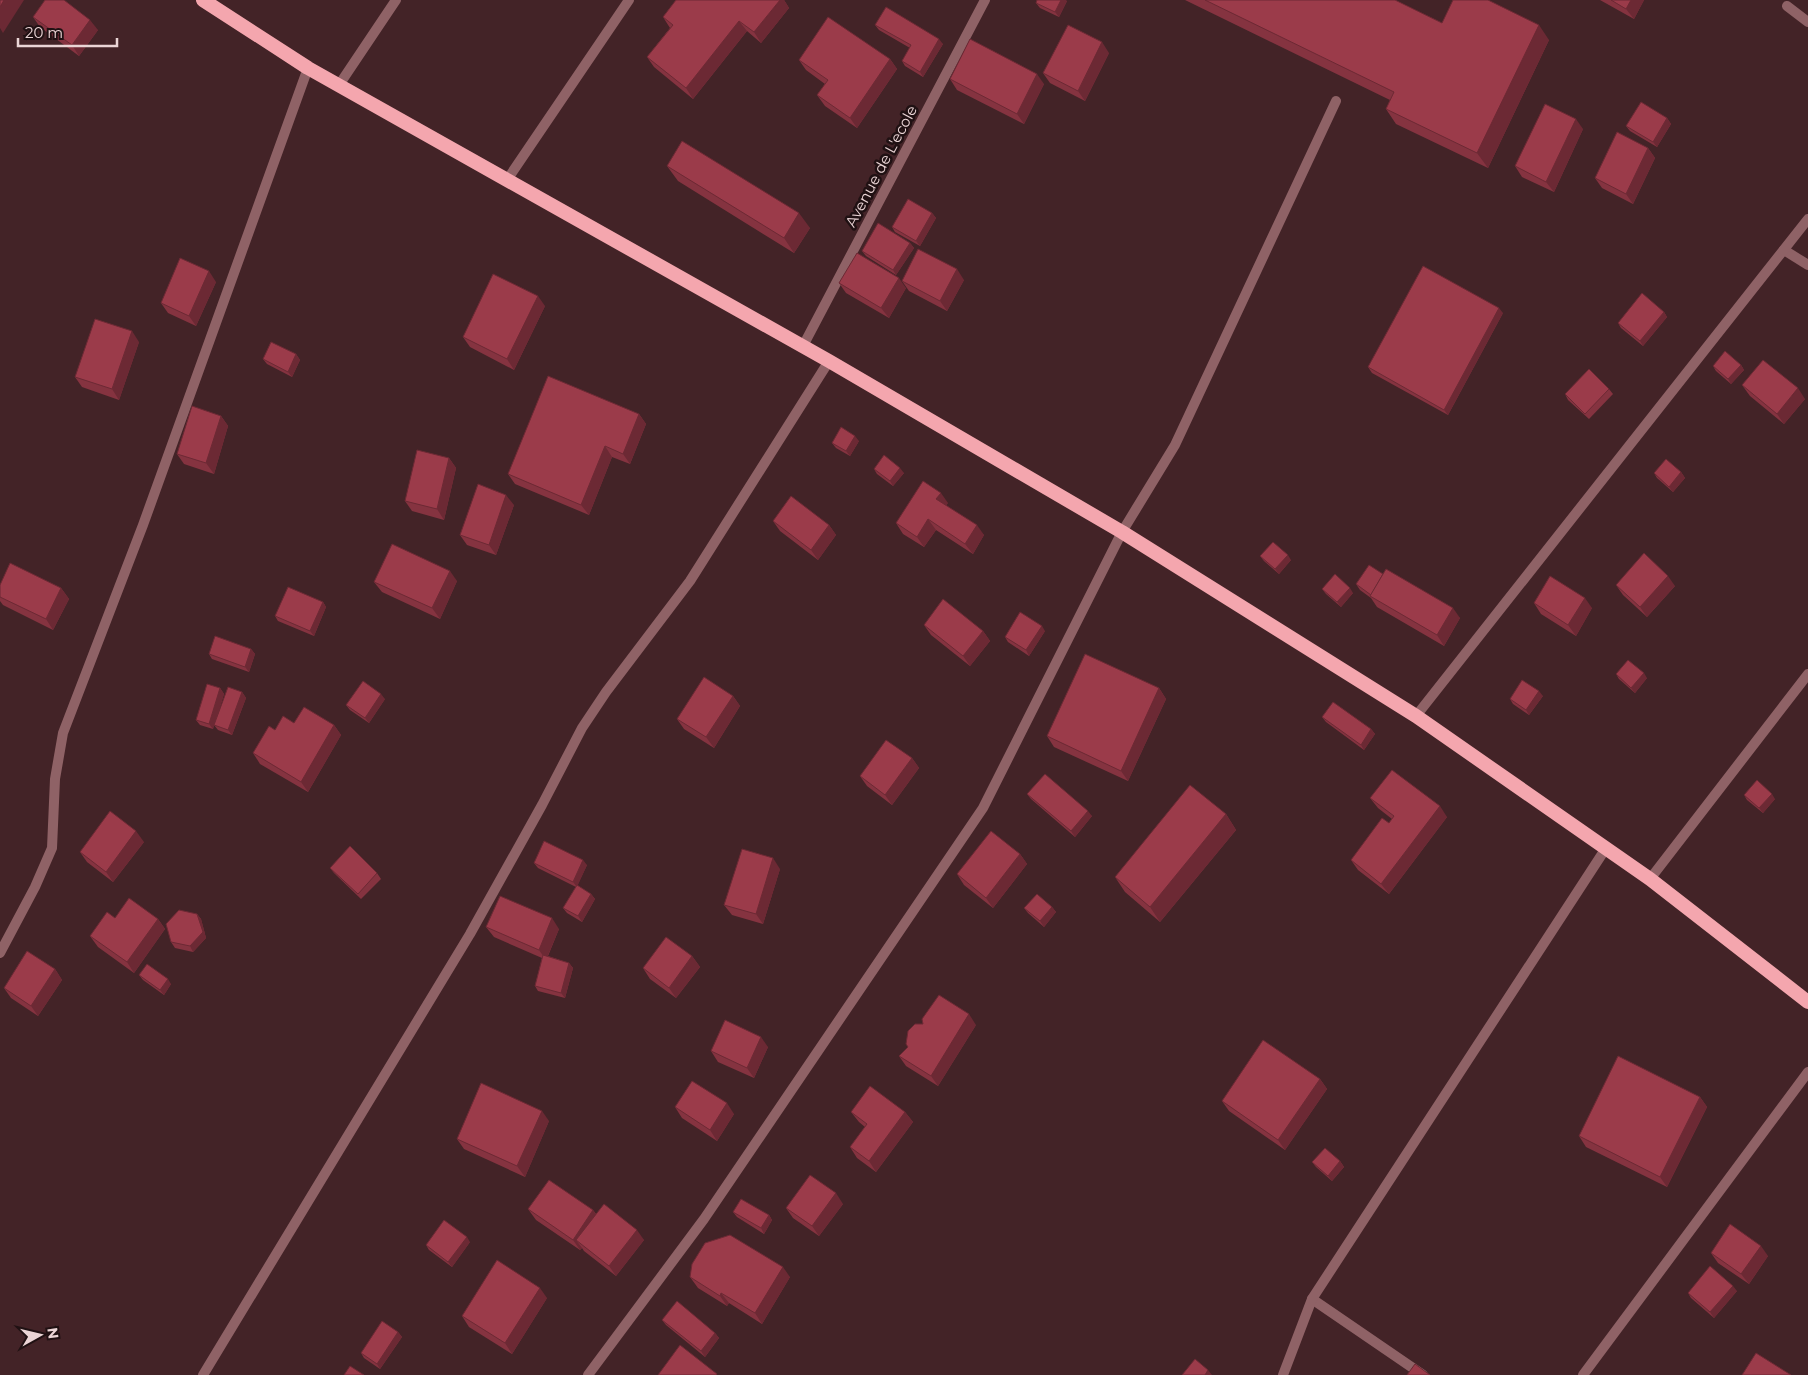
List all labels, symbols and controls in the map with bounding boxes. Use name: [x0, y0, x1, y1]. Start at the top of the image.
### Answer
scale bar: [18, 15, 116, 47]
text: 20 m: [25, 23, 63, 42]
street label: Avenue de L'ecole: [841, 102, 921, 230]
north arrow: [15, 1310, 65, 1360]
text: N: [43, 1326, 63, 1340]

